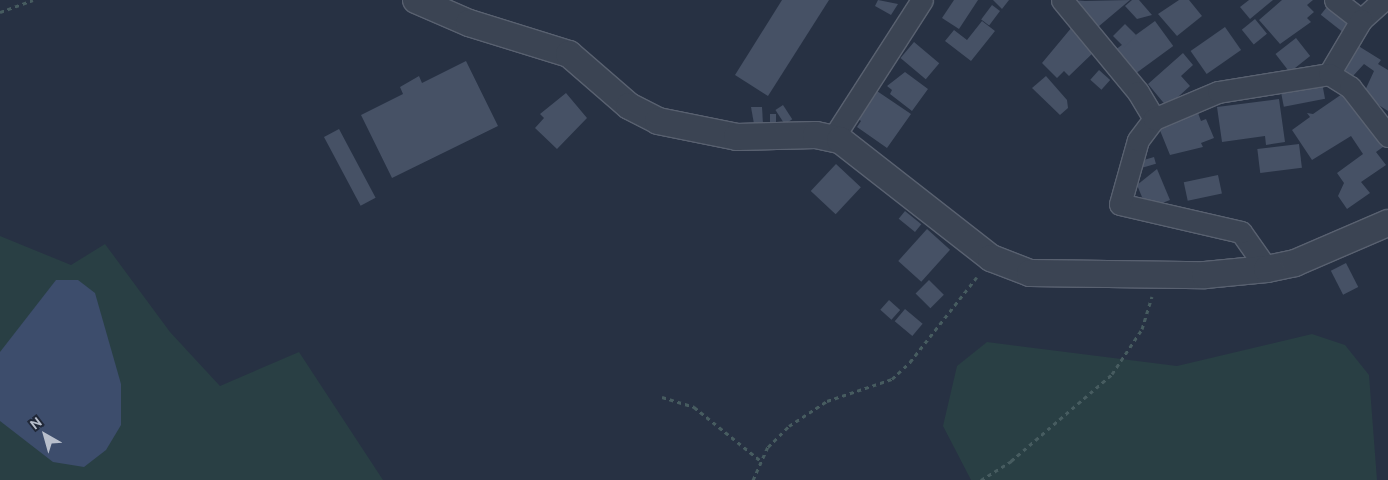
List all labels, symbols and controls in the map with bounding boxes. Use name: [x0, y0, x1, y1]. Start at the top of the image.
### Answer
north arrow: [20, 410, 70, 460]
text: N: [27, 414, 45, 433]

